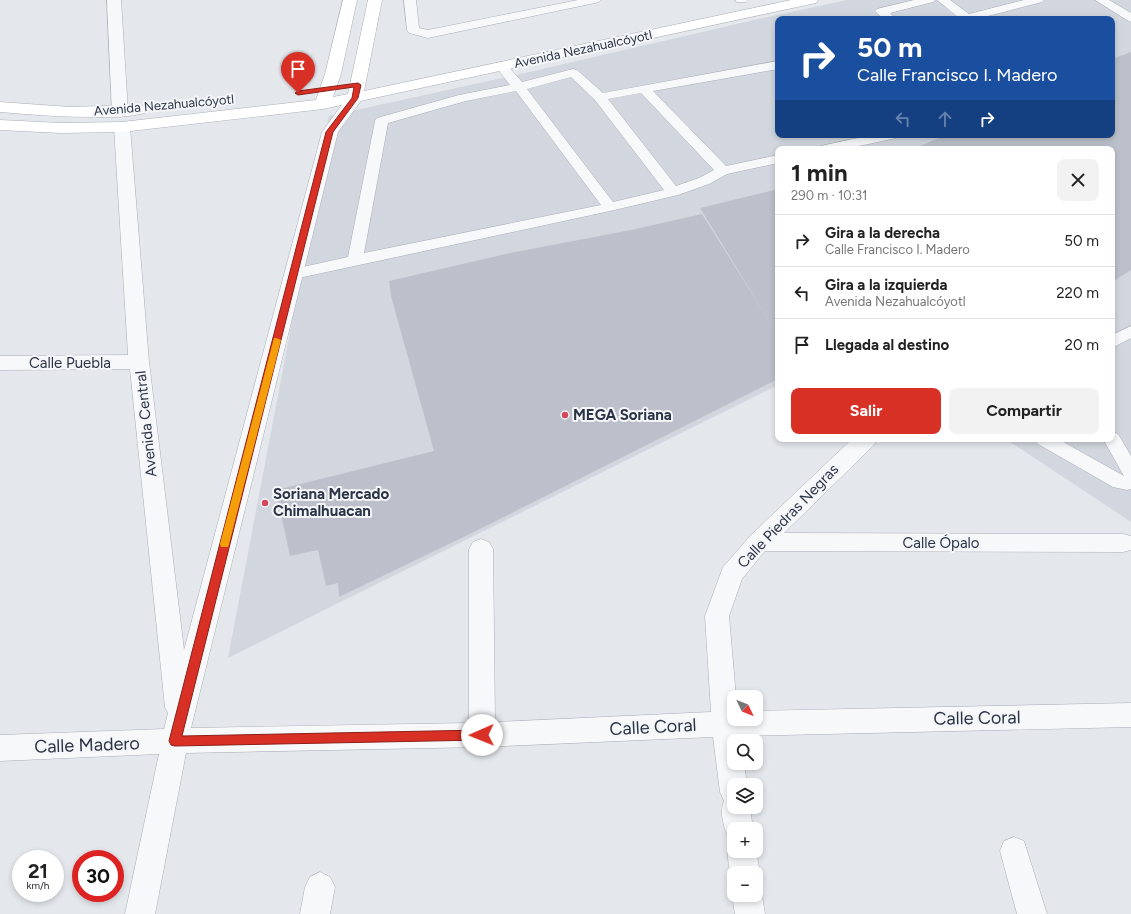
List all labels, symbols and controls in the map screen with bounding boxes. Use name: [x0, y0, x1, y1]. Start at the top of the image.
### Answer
street label: Avenida Nezahualcóyotl: [513, 27, 653, 71]
text: 50 m: [857, 30, 923, 64]
icon: right: [791, 32, 843, 84]
pin: [281, 52, 315, 93]
icon: arrive: [287, 58, 309, 80]
text: Calle Francisco I. Madero: [857, 64, 1058, 86]
street label: Avenida Nezahualcóyotl: [93, 91, 235, 119]
icon: left: [892, 108, 914, 130]
icon: ahead: [934, 108, 956, 130]
icon: right: [976, 108, 998, 130]
text: 1 min: [791, 158, 848, 187]
button: close: [1057, 159, 1099, 201]
text: 290 m · 10:31: [791, 188, 867, 203]
text: Gira a la derecha: [825, 224, 940, 242]
icon: right: [791, 230, 813, 252]
text: 50 m: [1064, 232, 1099, 250]
text: Calle Francisco I. Madero: [825, 242, 970, 257]
text: Gira a la izquierda: [825, 276, 947, 294]
icon: left: [791, 282, 813, 304]
text: 220 m: [1056, 284, 1099, 302]
text: Avenida Nezahualcóyotl: [825, 294, 966, 309]
icon: arrive: [791, 334, 813, 356]
text: Llegada al destino: [825, 336, 949, 354]
text: 20 m: [1065, 336, 1099, 354]
street label: Calle Puebla: [29, 354, 111, 372]
street label: Avenida Central: [131, 370, 161, 478]
button: Salir: [791, 388, 941, 434]
button: Compartir: [949, 388, 1099, 434]
place label: MEGA Soriana: [573, 406, 672, 424]
marker: MEGA Soriana: [560, 410, 570, 420]
street label: Calle Piedras Negras: [734, 460, 842, 572]
place label: Soriana Mercado Chimalhuacan: [273, 485, 389, 520]
marker: Soriana Mercado Chimalhuacan: [260, 498, 270, 508]
street label: Calle Ópalo: [902, 534, 980, 552]
north arrow: [727, 690, 763, 726]
map controls: [727, 690, 763, 902]
street label: Calle Coral: [933, 706, 1021, 730]
position arrow: [461, 714, 503, 756]
street label: Calle Coral: [609, 714, 697, 740]
street label: Calle Madero: [34, 732, 140, 758]
button: search: [727, 734, 763, 770]
button: layers: [727, 778, 763, 814]
button: +: [727, 822, 763, 858]
speed limit sign: 30: [72, 850, 124, 902]
text: 21: [28, 859, 48, 883]
button: −: [727, 866, 763, 902]
text: km/h: [27, 879, 49, 892]

